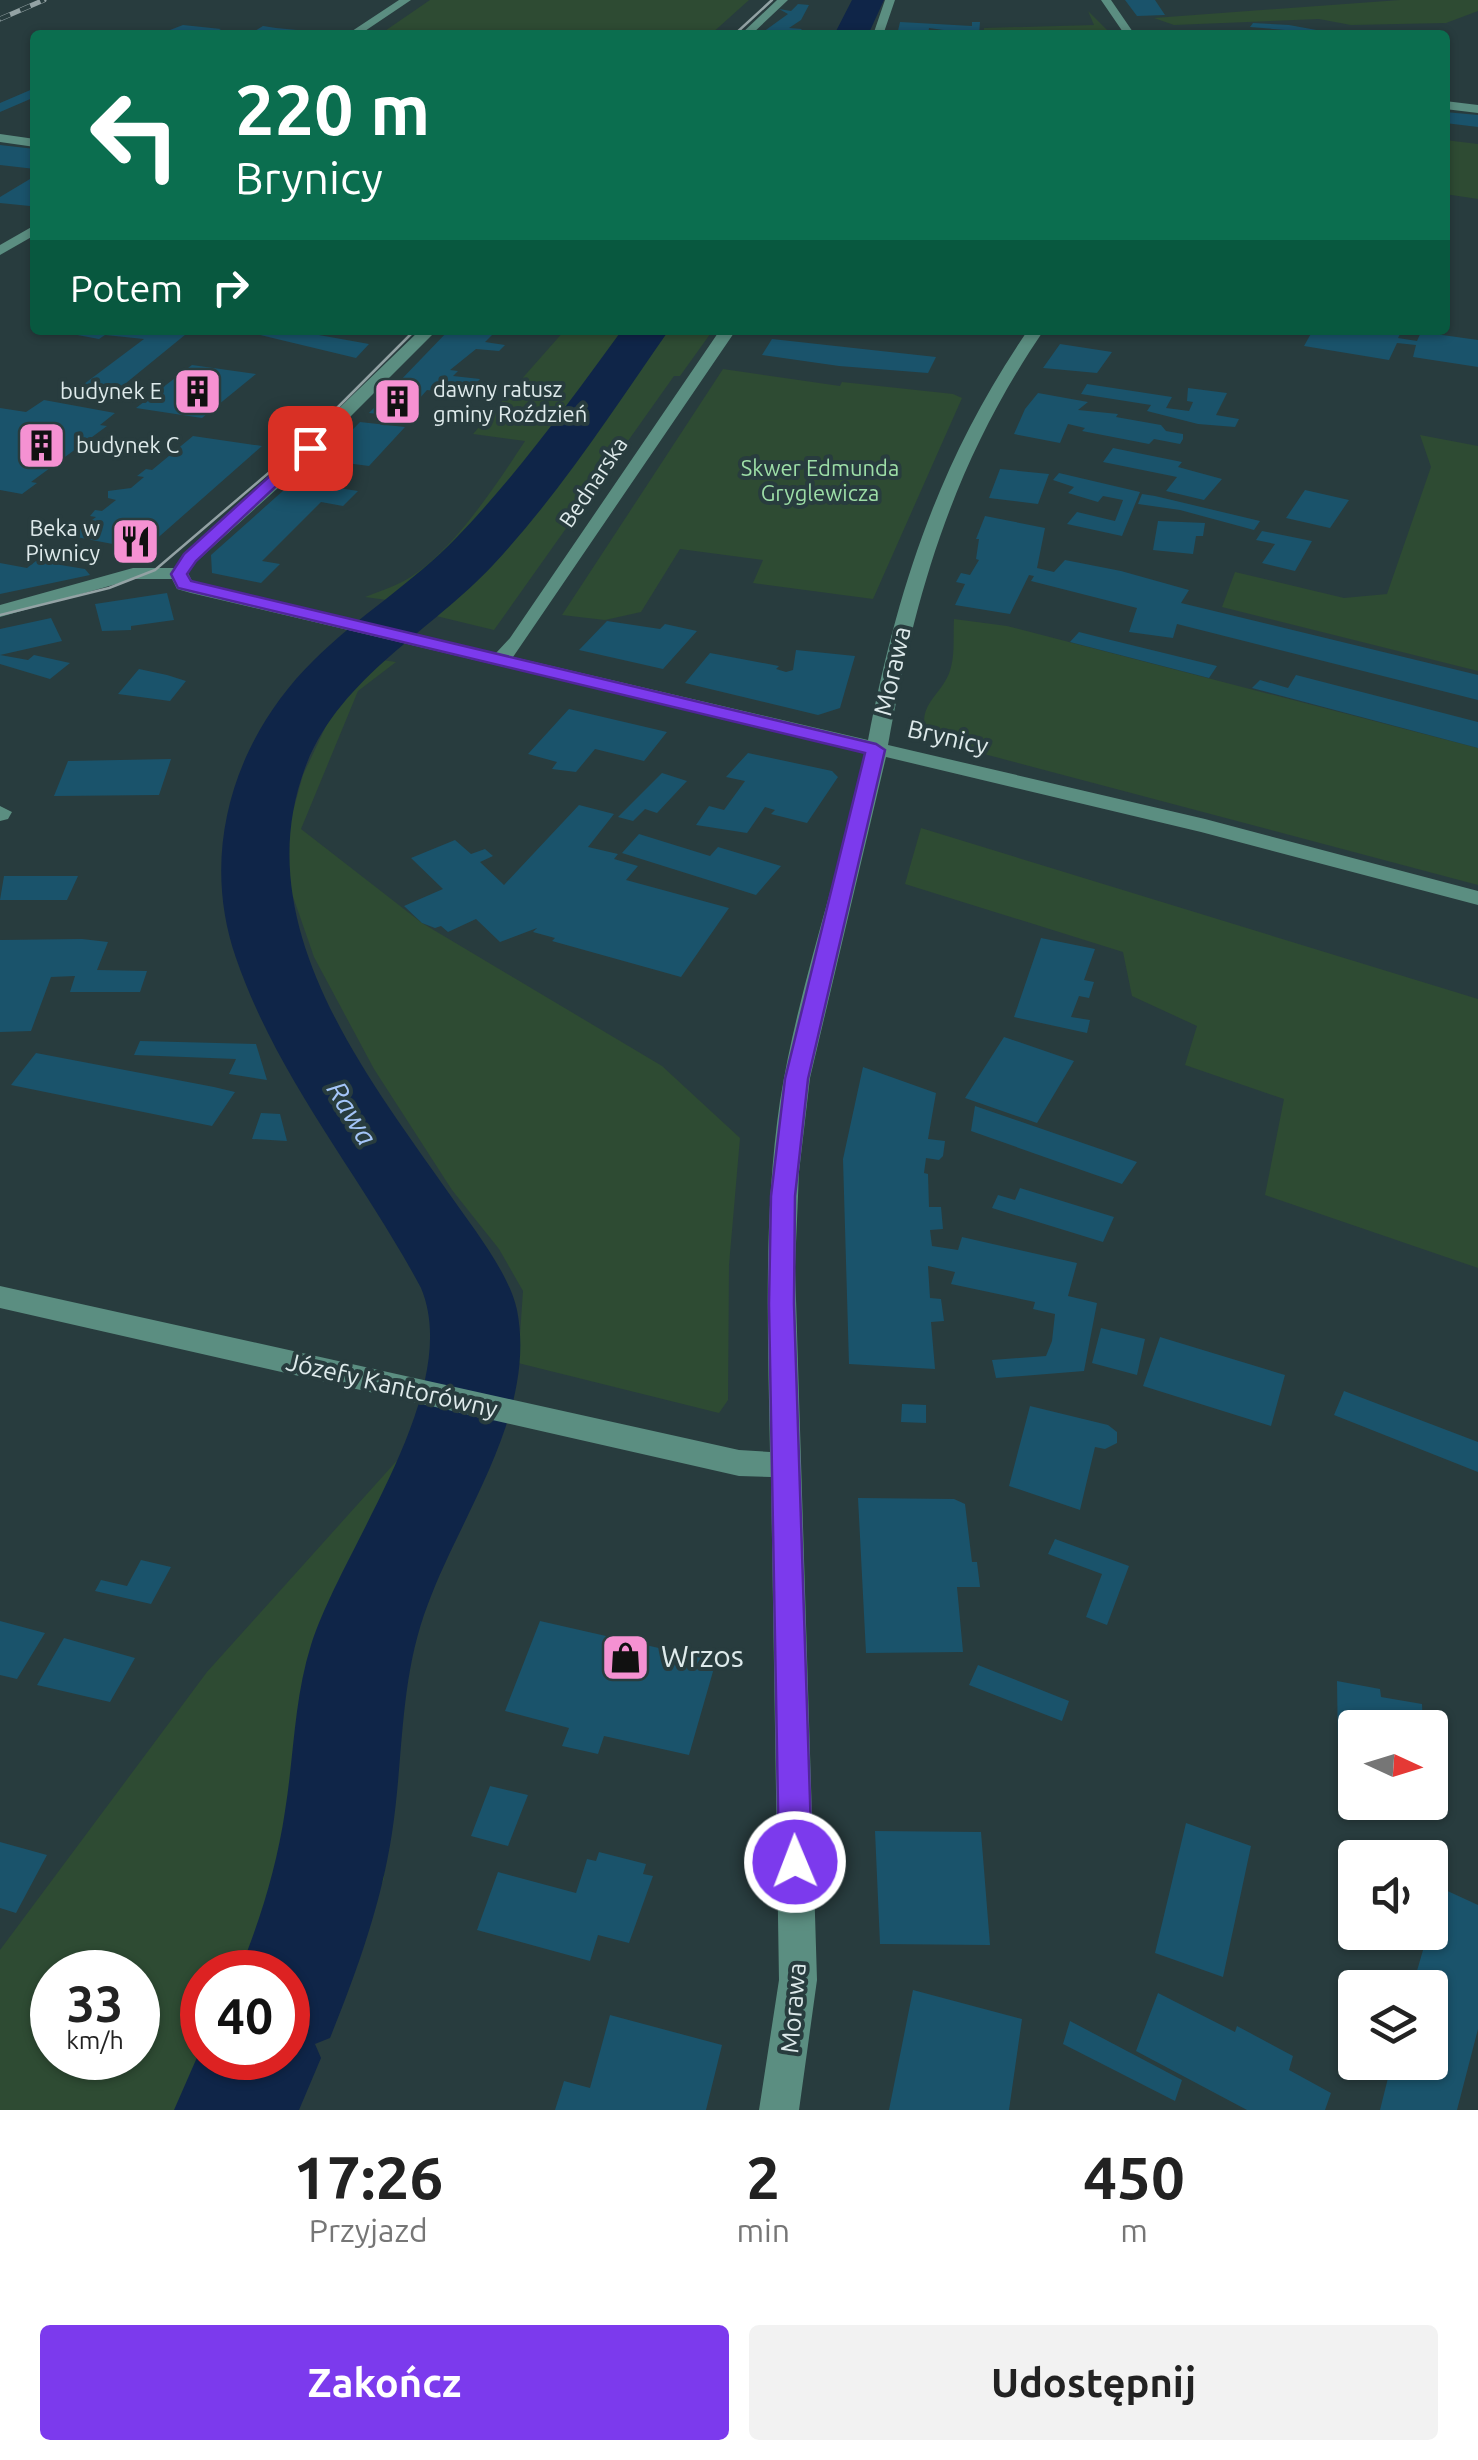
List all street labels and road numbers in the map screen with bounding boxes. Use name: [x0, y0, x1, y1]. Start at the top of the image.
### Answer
street label: Bednarska: [553, 432, 632, 531]
street label: Morawa: [868, 624, 916, 718]
street label: Brynicy: [905, 714, 991, 760]
street label: Józefy Kantorówny: [284, 1347, 500, 1423]
street label: Morawa: [775, 1962, 811, 2054]

